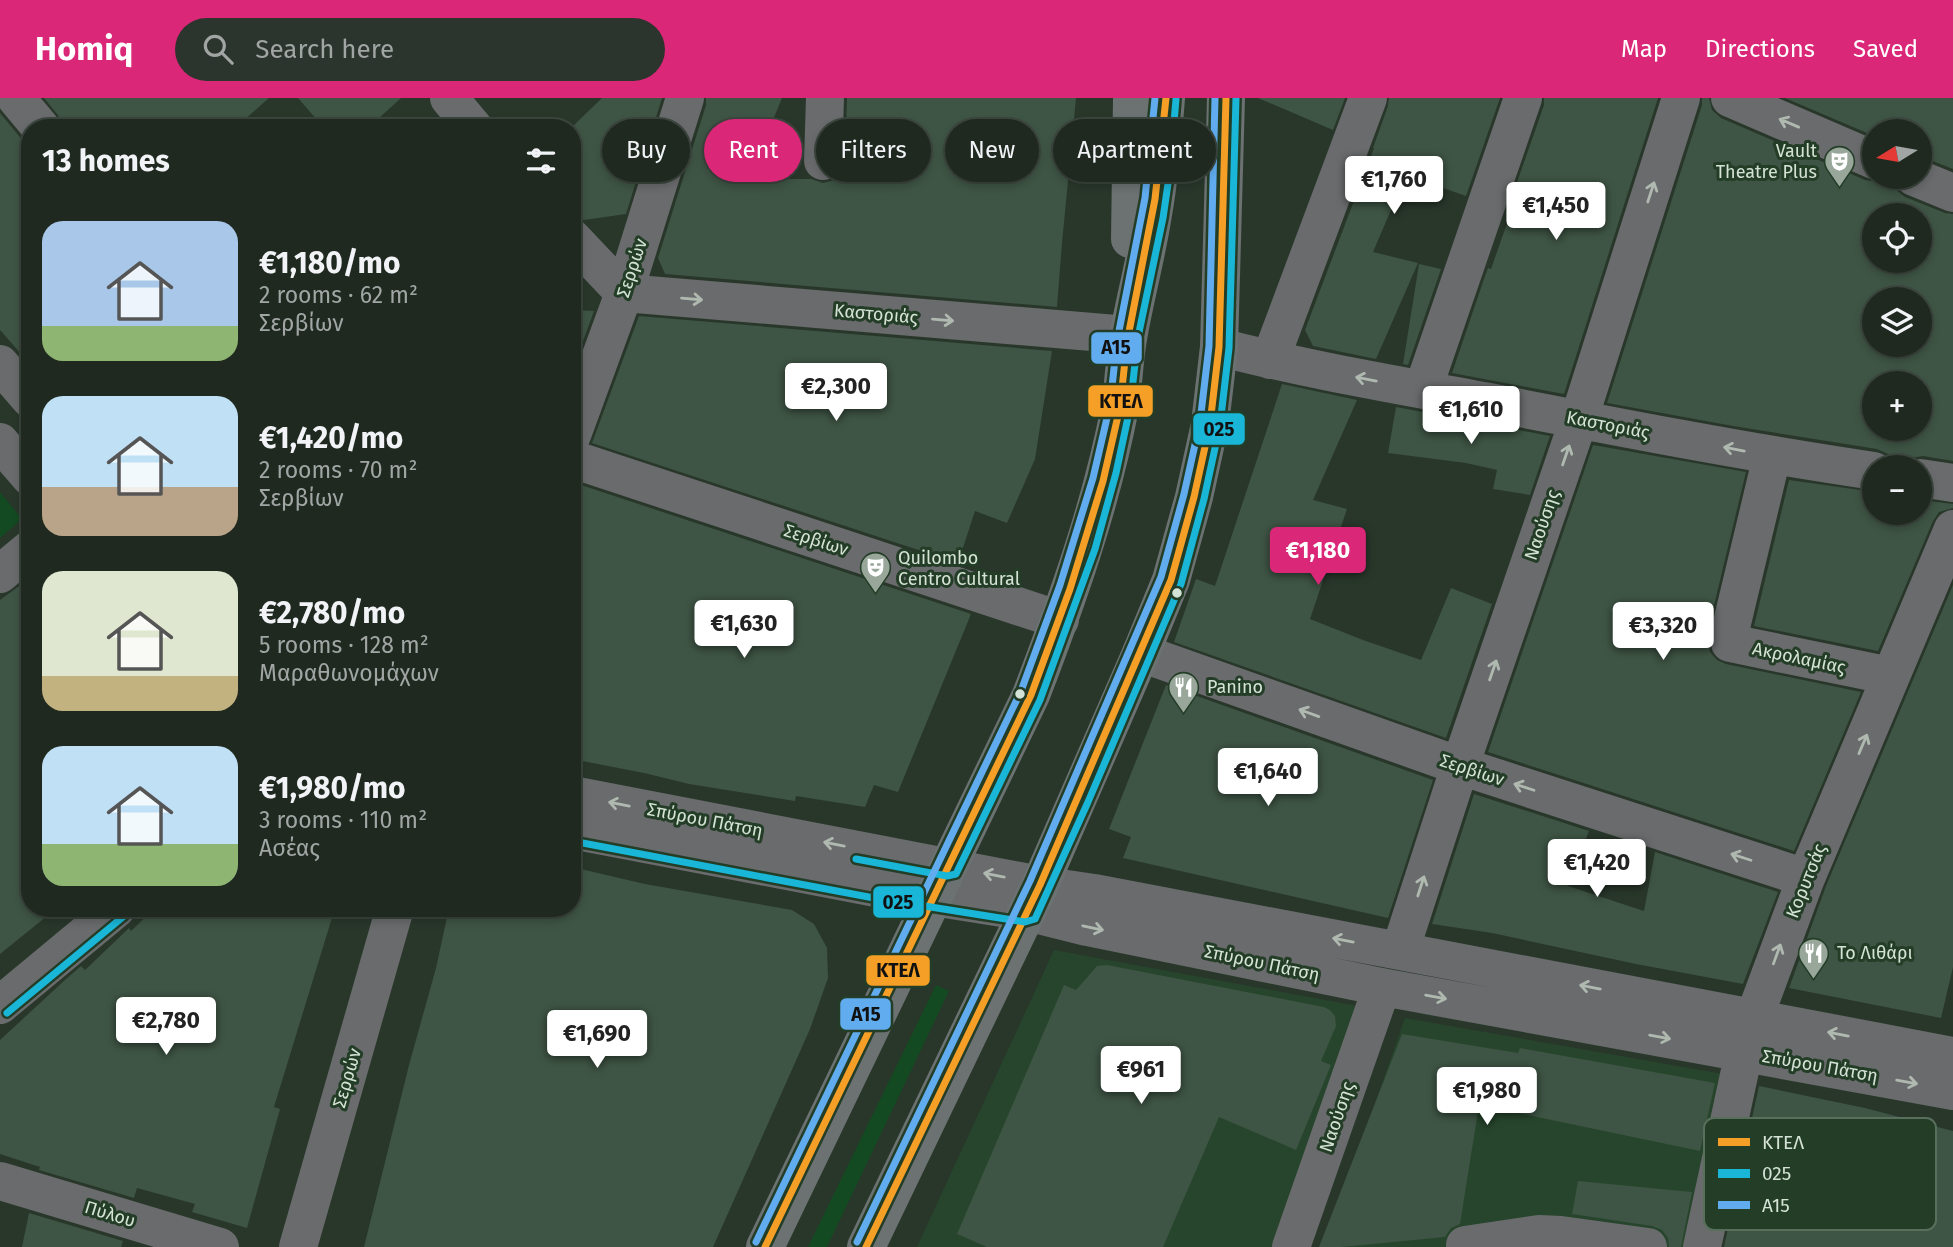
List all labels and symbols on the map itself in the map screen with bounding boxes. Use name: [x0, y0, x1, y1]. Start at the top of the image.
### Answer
one-way arrow: [1779, 116, 1800, 129]
north arrow: [1862, 119, 1932, 189]
place label: Vault Theatre Plus: [1716, 140, 1818, 183]
theatre icon: Vault Theatre Plus: [1823, 144, 1857, 188]
pin: €1,760: [1337, 156, 1451, 216]
one-way arrow: [1646, 181, 1658, 203]
pin: €1,450: [1499, 183, 1613, 242]
street label: Σερρών: [612, 235, 652, 300]
one-way arrow: [680, 293, 703, 306]
street label: Καστοριάς: [833, 299, 919, 329]
one-way arrow: [931, 314, 954, 327]
line badge: Α15: [1090, 331, 1143, 365]
text: Α15: [1100, 336, 1131, 359]
pin: €2,300: [779, 364, 893, 423]
one-way arrow: [1355, 371, 1378, 385]
line badge: ΚΤΕΛ: [1087, 384, 1154, 418]
pin: €1,610: [1414, 386, 1528, 446]
text: ΚΤΕΛ: [1099, 390, 1144, 413]
street label: Καστοριάς: [1565, 406, 1652, 444]
line badge: 025: [1192, 412, 1246, 446]
text: 025: [1204, 418, 1234, 441]
one-way arrow: [1723, 441, 1746, 455]
one-way arrow: [1561, 444, 1574, 466]
street label: Ναούσης: [1520, 486, 1564, 563]
street label: Σερβίων: [781, 519, 851, 561]
pin: €1,180: [1261, 528, 1375, 587]
place label: Quilombo Centro Cultural: [898, 547, 1020, 590]
theatre icon: Quilombo Centro Cultural: [858, 551, 892, 595]
unlabelled marker: [1170, 586, 1184, 600]
pin: €1,630: [687, 601, 801, 660]
pin: €3,320: [1606, 602, 1720, 662]
street label: Ακρολαμίας: [1751, 637, 1848, 679]
one-way arrow: [1487, 659, 1500, 681]
restaurant icon: Panino: [1167, 670, 1201, 714]
place label: Panino: [1207, 676, 1263, 698]
unlabelled marker: [1013, 687, 1027, 701]
one-way arrow: [1299, 706, 1321, 718]
one-way arrow: [1857, 733, 1870, 755]
pin: €1,640: [1211, 748, 1325, 808]
street label: Σερβίων: [1437, 749, 1507, 791]
one-way arrow: [1514, 780, 1536, 792]
one-way arrow: [608, 797, 631, 810]
street label: Σπύρου Πάτση: [645, 798, 765, 842]
one-way arrow: [823, 837, 846, 850]
pin: €1,420: [1540, 840, 1654, 899]
street label: Κορυτσάς: [1781, 840, 1831, 921]
one-way arrow: [1730, 849, 1752, 862]
one-way arrow: [983, 868, 1006, 882]
one-way arrow: [1415, 875, 1428, 897]
line badge: 025: [872, 885, 925, 919]
text: 025: [883, 891, 913, 914]
one-way arrow: [1081, 922, 1104, 936]
one-way arrow: [1332, 933, 1355, 946]
restaurant icon: Το Λιθάρι: [1797, 936, 1831, 980]
street label: Σπύρου Πάτση: [1202, 940, 1322, 986]
place label: Το Λιθάρι: [1837, 942, 1913, 964]
one-way arrow: [1772, 944, 1785, 966]
line badge: ΚΤΕΛ: [865, 954, 931, 987]
text: ΚΤΕΛ: [876, 959, 921, 982]
one-way arrow: [1579, 980, 1602, 993]
one-way arrow: [1424, 991, 1447, 1004]
line badge: Α15: [839, 997, 892, 1031]
pin: €2,780: [109, 998, 223, 1057]
text: Α15: [850, 1003, 881, 1026]
pin: €1,690: [540, 1010, 654, 1070]
one-way arrow: [1827, 1027, 1850, 1040]
one-way arrow: [1648, 1031, 1671, 1044]
street label: Σερρών: [328, 1045, 366, 1110]
street label: Σπύρου Πάτση: [1760, 1045, 1880, 1087]
pin: €961: [1100, 1046, 1182, 1106]
pin: €1,980: [1430, 1068, 1544, 1127]
one-way arrow: [1895, 1076, 1918, 1089]
street label: Ναούσης: [1315, 1078, 1359, 1155]
legend: [1704, 1118, 1936, 1230]
text: ΚΤΕΛ: [1762, 1131, 1804, 1154]
text: 025: [1762, 1162, 1791, 1185]
text: Α15: [1762, 1194, 1790, 1217]
street label: Πύλου: [82, 1196, 138, 1232]

